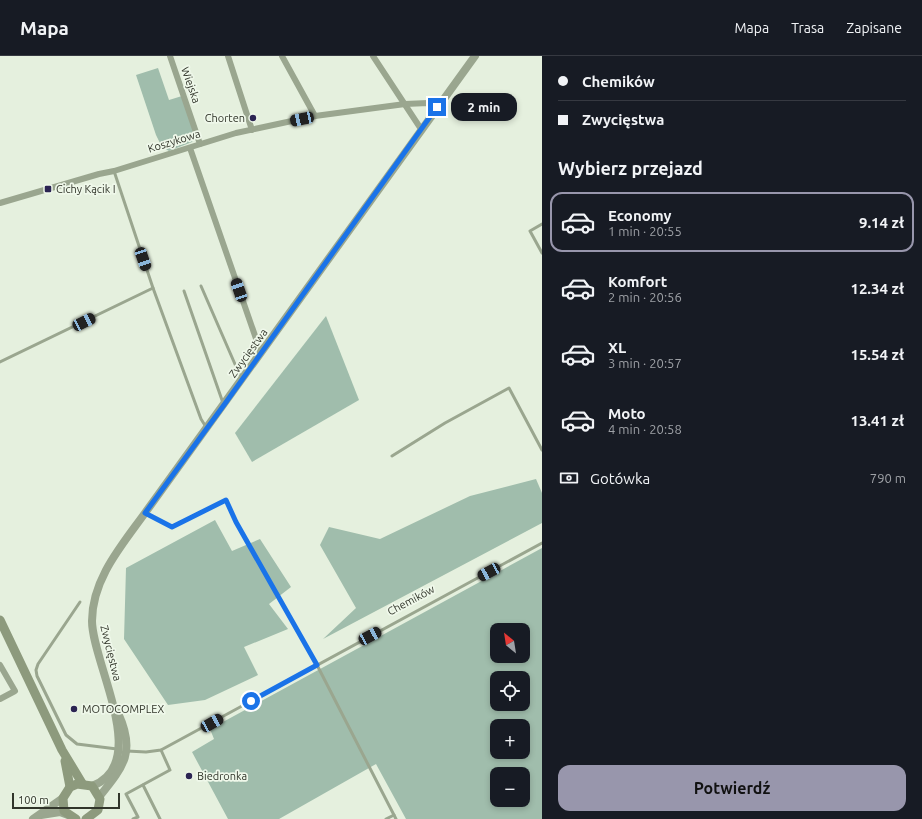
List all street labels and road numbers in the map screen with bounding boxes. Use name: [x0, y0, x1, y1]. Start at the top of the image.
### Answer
street label: Wiejska: [179, 65, 203, 105]
street label: Koszykowa: [146, 127, 202, 155]
street label: Zwycięstwa: [226, 326, 270, 380]
street label: Chemików: [385, 582, 437, 617]
street label: Zwycięstwa: [98, 624, 124, 682]

